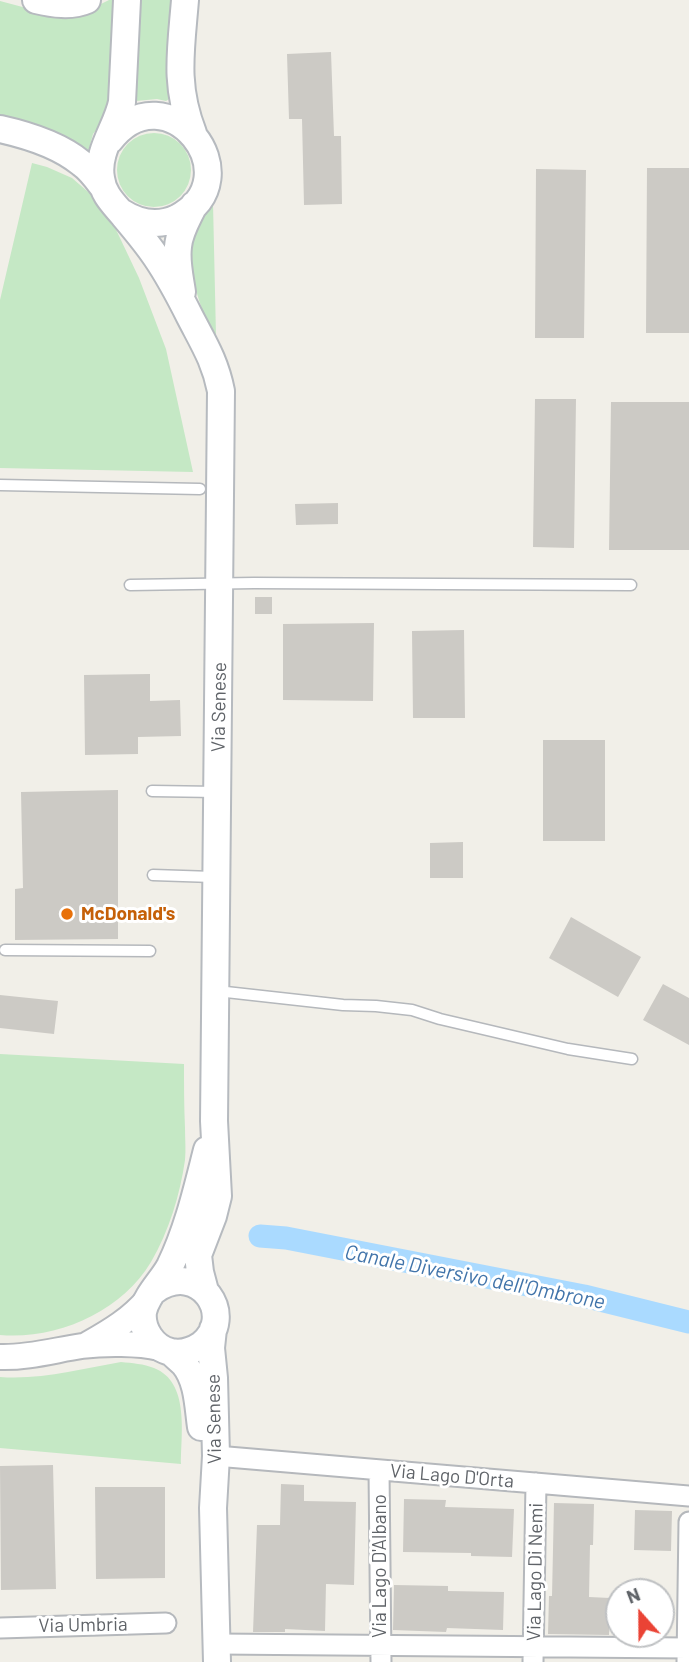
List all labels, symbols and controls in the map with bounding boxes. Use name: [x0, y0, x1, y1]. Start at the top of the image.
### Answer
street label: Via Senese: [207, 662, 231, 752]
place label: McDonald's: [81, 903, 175, 925]
marker: McDonald's: [59, 906, 75, 922]
water label: Canale Diversivo dell'Ombrone: [343, 1239, 607, 1315]
street label: Via Senese: [202, 1374, 226, 1464]
street label: Via Lago D'Orta: [389, 1459, 515, 1493]
street label: Via Lago D'Albano: [369, 1494, 391, 1638]
street label: Via Lago Di Nemi: [522, 1503, 548, 1641]
north arrow: [605, 1578, 675, 1648]
text: N: [623, 1582, 643, 1608]
street label: Via Umbria: [38, 1613, 128, 1637]

